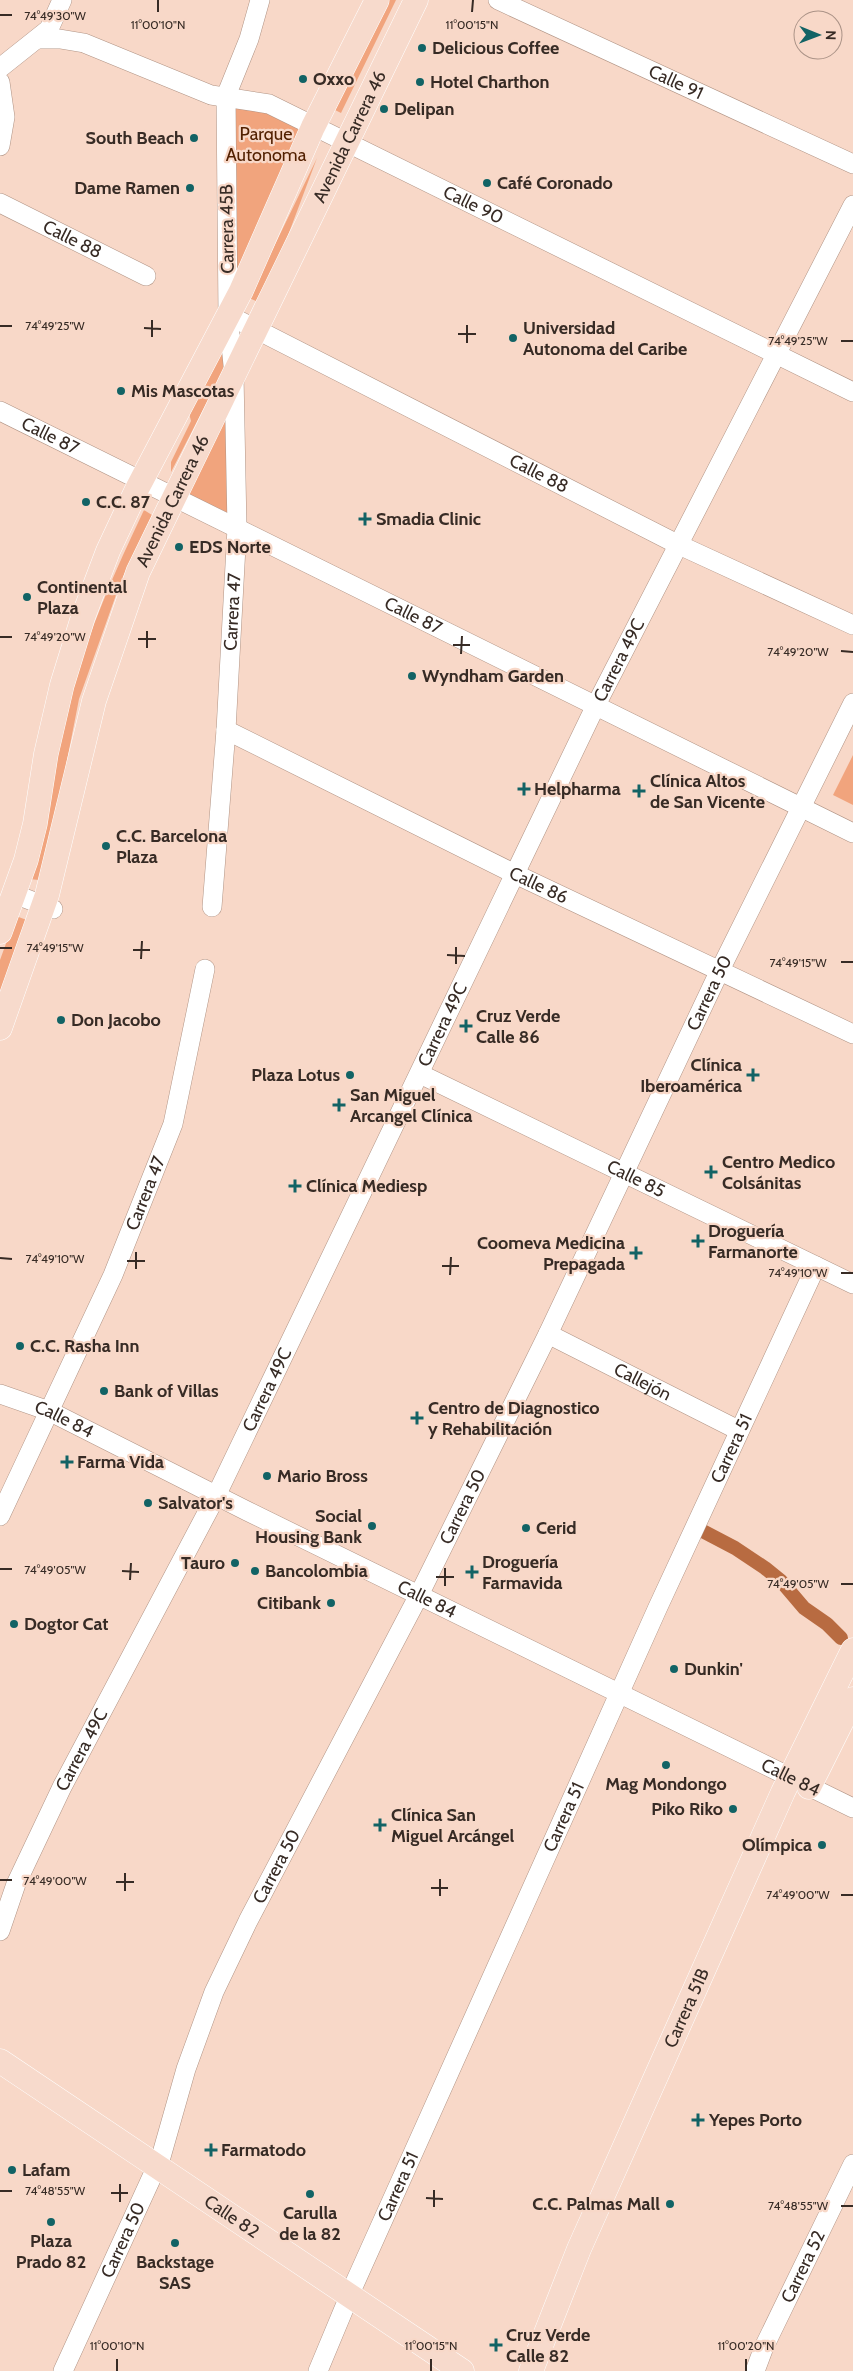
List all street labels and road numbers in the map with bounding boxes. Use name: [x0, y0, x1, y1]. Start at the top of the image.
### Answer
street label: Calle 91: [645, 60, 707, 104]
street label: Avenida Carrera 46: [308, 67, 391, 206]
street label: Calle 90: [440, 181, 507, 229]
street label: Carrera 45B: [215, 184, 239, 274]
street label: Calle 88: [39, 215, 106, 263]
street label: Calle 87: [18, 412, 83, 459]
street label: Avenida Carrera 46: [131, 431, 214, 570]
street label: Calle 88: [506, 449, 572, 498]
street label: Carrera 47: [219, 572, 246, 651]
street label: Calle 87: [381, 592, 446, 639]
street label: Carrera 49C: [589, 615, 649, 705]
street label: Calle 86: [506, 862, 572, 908]
street label: Carrera 50: [682, 952, 737, 1034]
street label: Carrera 49C: [413, 979, 472, 1070]
street label: Carrera 47: [121, 1153, 170, 1234]
street label: Calle 85: [603, 1155, 669, 1202]
street label: Carrera 49C: [238, 1344, 296, 1435]
street label: Callejón: [610, 1358, 675, 1405]
street label: Calle 84: [32, 1396, 97, 1443]
street label: Carrera 51: [706, 1410, 757, 1487]
street label: Carrera 50: [435, 1466, 490, 1548]
street label: Calle 84: [394, 1575, 460, 1623]
street label: Carrera 49C: [51, 1705, 112, 1795]
street label: Calle 84: [758, 1754, 824, 1801]
street label: Carrera 51: [539, 1779, 589, 1855]
street label: Carrera 50: [248, 1826, 305, 1907]
street label: Carrera 51B: [659, 1965, 714, 2051]
street label: Carrera 51: [373, 2148, 423, 2225]
street label: Calle 82: [200, 2190, 263, 2243]
street label: Carrera 50: [96, 2199, 150, 2281]
street label: Carrera 52: [776, 2227, 830, 2306]

